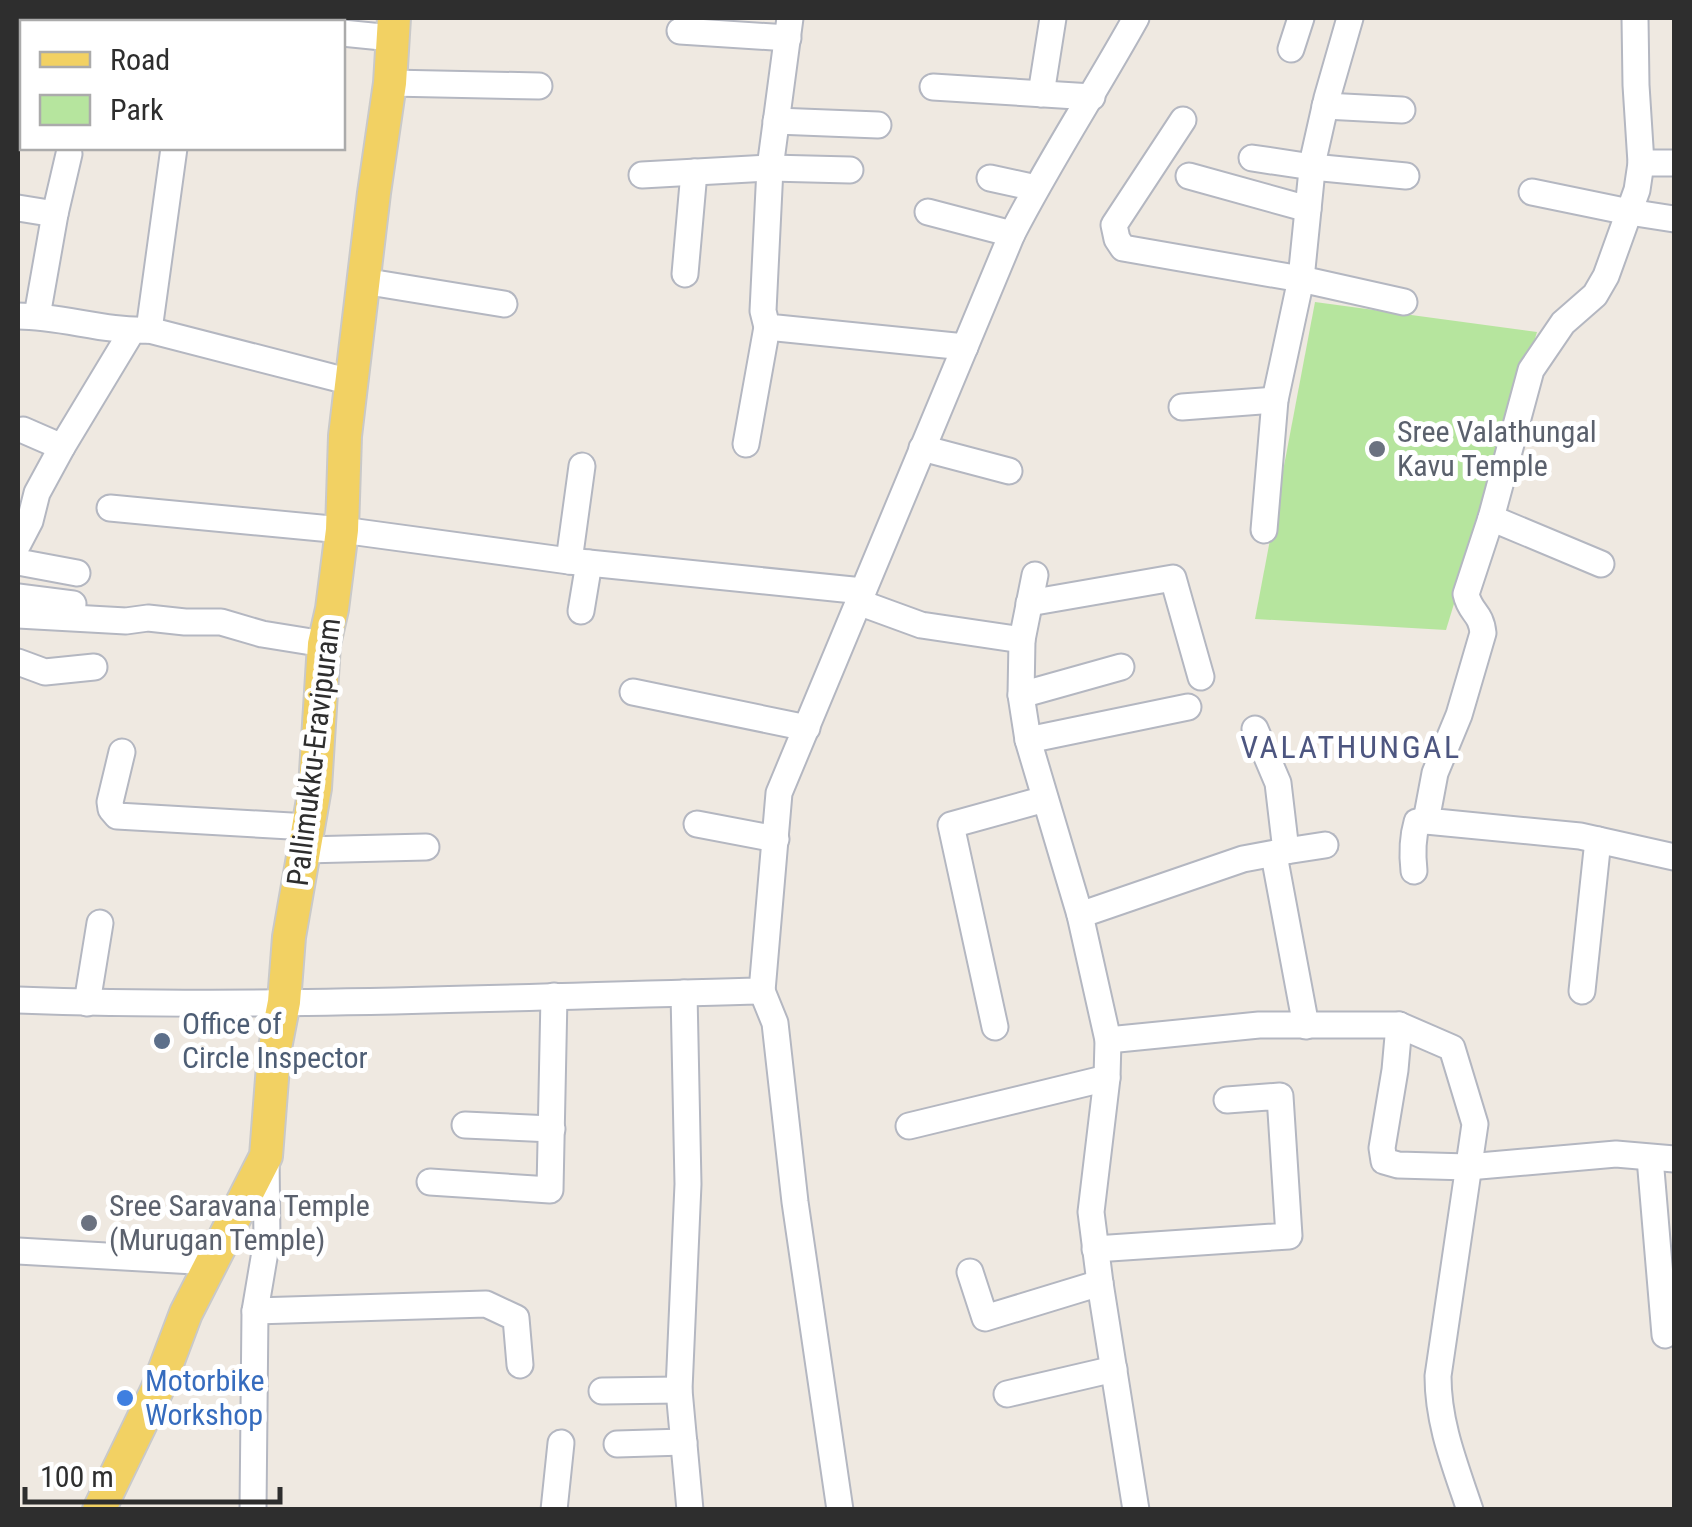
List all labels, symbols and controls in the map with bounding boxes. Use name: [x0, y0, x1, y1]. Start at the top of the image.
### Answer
legend: [20, 20, 345, 150]
text: Road: [110, 42, 170, 77]
text: Park: [110, 92, 164, 127]
place label: Sree Valathungal Kavu Temple: [1397, 414, 1597, 483]
marker: Sree Valathungal Kavu Temple: [1366, 438, 1388, 460]
street label: Pallimukku-Eravipuram: [280, 616, 347, 888]
district label: VALATHUNGAL: [1240, 728, 1462, 766]
place label: Office of Circle Inspector: [182, 1006, 368, 1075]
marker: Office of Circle Inspector: [151, 1030, 173, 1052]
place label: Sree Saravana Temple (Murugan Temple): [109, 1188, 370, 1257]
marker: Sree Saravana Temple (Murugan Temple): [78, 1212, 100, 1234]
place label: Motorbike Workshop: [145, 1363, 264, 1432]
marker: Motorbike Workshop: [114, 1387, 136, 1409]
scale bar: [25, 1442, 280, 1504]
text: 100 m: [40, 1459, 114, 1494]

